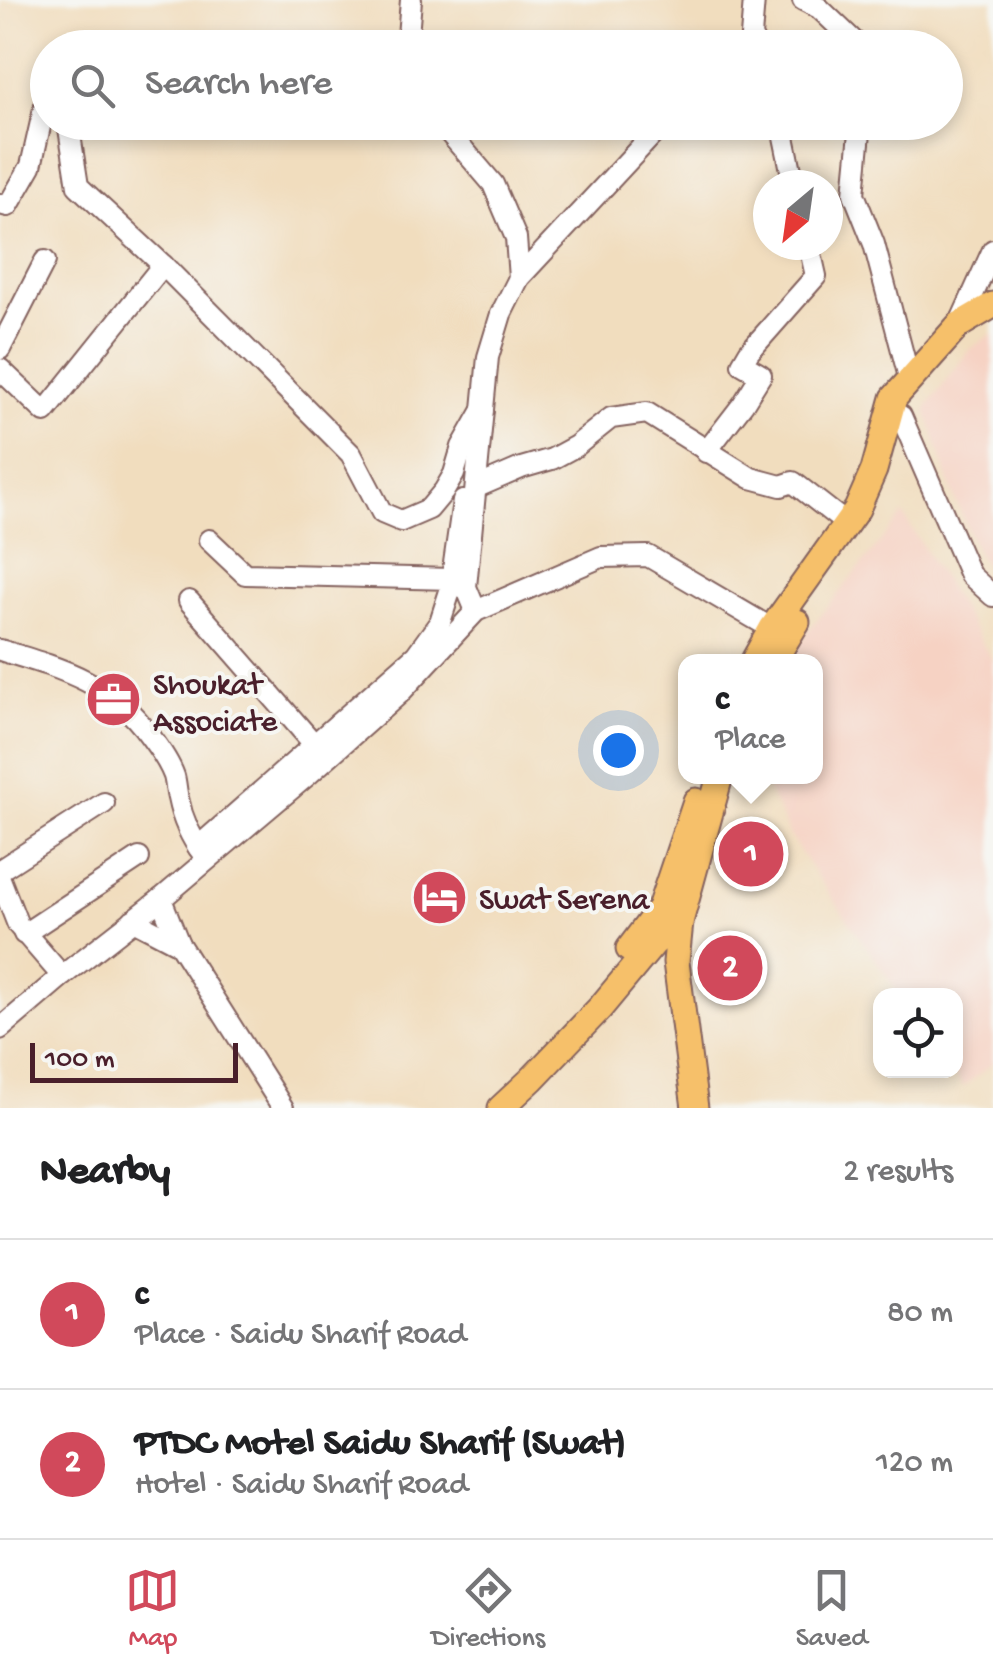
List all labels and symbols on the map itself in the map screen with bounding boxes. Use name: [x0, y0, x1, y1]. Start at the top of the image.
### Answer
north arrow: [753, 170, 843, 260]
place label: Shoukat Associate: [153, 668, 278, 743]
office icon: Shoukat Associate: [84, 670, 144, 730]
your location: [593, 725, 644, 776]
pin: 1: [718, 816, 784, 892]
hotel icon: Swat Serena: [410, 867, 470, 927]
place label: Swat Serena: [479, 883, 650, 921]
pin: 2: [698, 930, 762, 1006]
scale bar: [30, 1038, 238, 1082]

